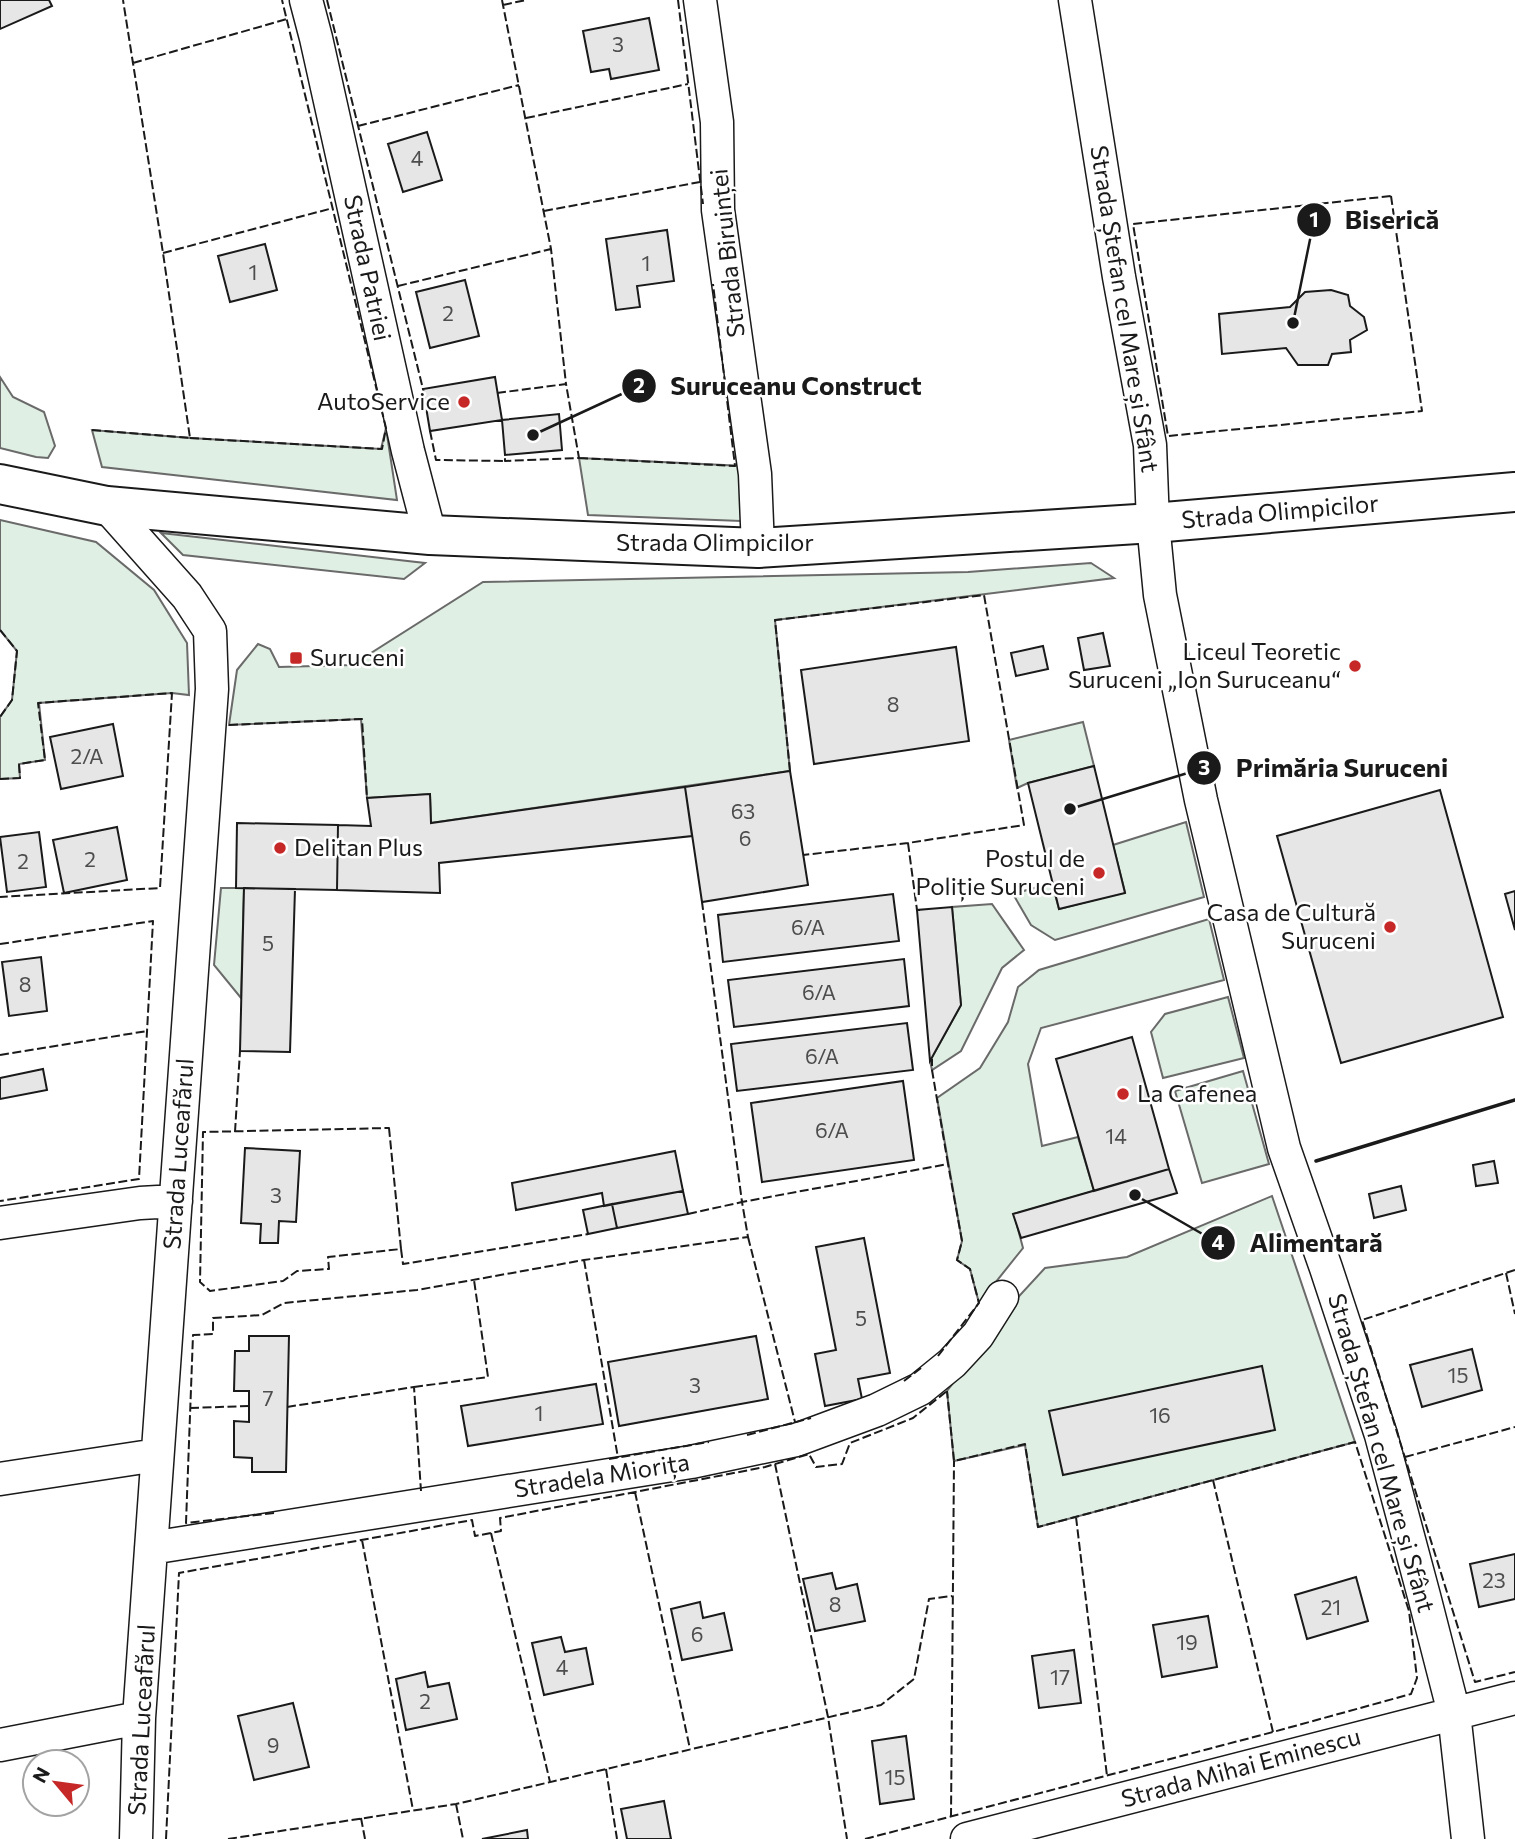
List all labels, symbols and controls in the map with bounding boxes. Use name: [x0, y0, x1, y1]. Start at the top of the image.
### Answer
house number: 3: [612, 31, 624, 56]
street label: Strada Ștefan cel Mare și Sfânt: [1083, 143, 1166, 475]
house number: 4: [411, 145, 424, 170]
street label: Strada Biruinței: [703, 167, 752, 339]
street label: Strada Patriei: [339, 192, 398, 343]
callout: Biserică: [1296, 196, 1454, 243]
text: Biserică: [1345, 203, 1439, 234]
text: 1: [1309, 206, 1319, 231]
house number: 1: [642, 250, 650, 275]
house number: 1: [249, 259, 257, 284]
house number: 2: [442, 300, 454, 325]
callout: Suruceanu Construct: [621, 363, 936, 410]
text: Suruceanu Construct: [670, 369, 922, 400]
text: 2: [633, 372, 645, 397]
place label: AutoService: [317, 386, 450, 415]
marker: AutoService: [456, 394, 472, 410]
street label: Strada Olimpicilor: [1180, 487, 1380, 534]
street label: Strada Olimpicilor: [616, 527, 814, 556]
place label: Liceul Teoretic Suruceni „Ion Suruceanu“: [1068, 636, 1341, 693]
place label: Suruceni: [310, 642, 405, 671]
marker: Suruceni: [288, 650, 304, 666]
marker: Liceul Teoretic Suruceni „Ion Suruceanu“: [1347, 658, 1363, 674]
house number: 8: [887, 691, 899, 716]
house number: 2/A: [70, 743, 104, 768]
callout: Primăria Suruceni: [1187, 744, 1462, 791]
text: Primăria Suruceni: [1236, 751, 1448, 782]
text: 3: [1198, 754, 1210, 779]
house number: 63: [731, 798, 755, 823]
house number: 6: [739, 825, 751, 850]
place label: Delitan Plus: [294, 832, 423, 861]
marker: Delitan Plus: [272, 840, 288, 856]
place label: Postul de Poliție Suruceni: [916, 843, 1085, 902]
house number: 2: [84, 846, 96, 871]
house number: 2: [17, 848, 29, 873]
marker: Postul de Poliție Suruceni: [1091, 865, 1107, 881]
place label: Casa de Cultură Suruceni: [1207, 897, 1376, 954]
house number: 6/A: [791, 914, 825, 939]
marker: Casa de Cultură Suruceni: [1382, 919, 1398, 935]
house number: 5: [262, 930, 274, 955]
house number: 8: [19, 971, 31, 996]
house number: 6/A: [802, 979, 836, 1004]
house number: 6/A: [805, 1043, 839, 1068]
street label: Strada Luceafărul: [156, 1057, 199, 1250]
place label: La Cafenea: [1137, 1078, 1257, 1107]
marker: La Cafenea: [1115, 1086, 1131, 1102]
house number: 6/A: [815, 1117, 849, 1142]
house number: 14: [1105, 1123, 1127, 1148]
house number: 3: [270, 1182, 282, 1207]
callout: Alimentară: [1200, 1219, 1396, 1266]
text: Alimentară: [1249, 1226, 1383, 1257]
text: 4: [1212, 1229, 1225, 1254]
street label: Strada Ștefan cel Mare și Sfânt: [1321, 1290, 1442, 1616]
house number: 5: [855, 1305, 867, 1330]
house number: 15: [1447, 1362, 1469, 1387]
house number: 3: [689, 1372, 701, 1397]
house number: 7: [262, 1385, 274, 1410]
house number: 1: [535, 1400, 543, 1425]
house number: 16: [1149, 1402, 1171, 1427]
street label: Stradela Miorița: [512, 1446, 692, 1505]
house number: 23: [1482, 1567, 1506, 1592]
house number: 8: [829, 1591, 841, 1616]
house number: 21: [1321, 1594, 1341, 1619]
house number: 6: [691, 1621, 703, 1646]
street label: Strada Luceafărul: [121, 1623, 160, 1816]
house number: 19: [1176, 1629, 1198, 1654]
house number: 4: [556, 1654, 569, 1679]
house number: 17: [1050, 1664, 1070, 1689]
house number: 2: [419, 1688, 431, 1713]
street label: Strada Mihai Eminescu: [1118, 1721, 1364, 1812]
house number: 9: [267, 1732, 279, 1757]
north arrow: [21, 1748, 91, 1818]
text: N: [27, 1763, 54, 1786]
house number: 15: [884, 1764, 906, 1789]

